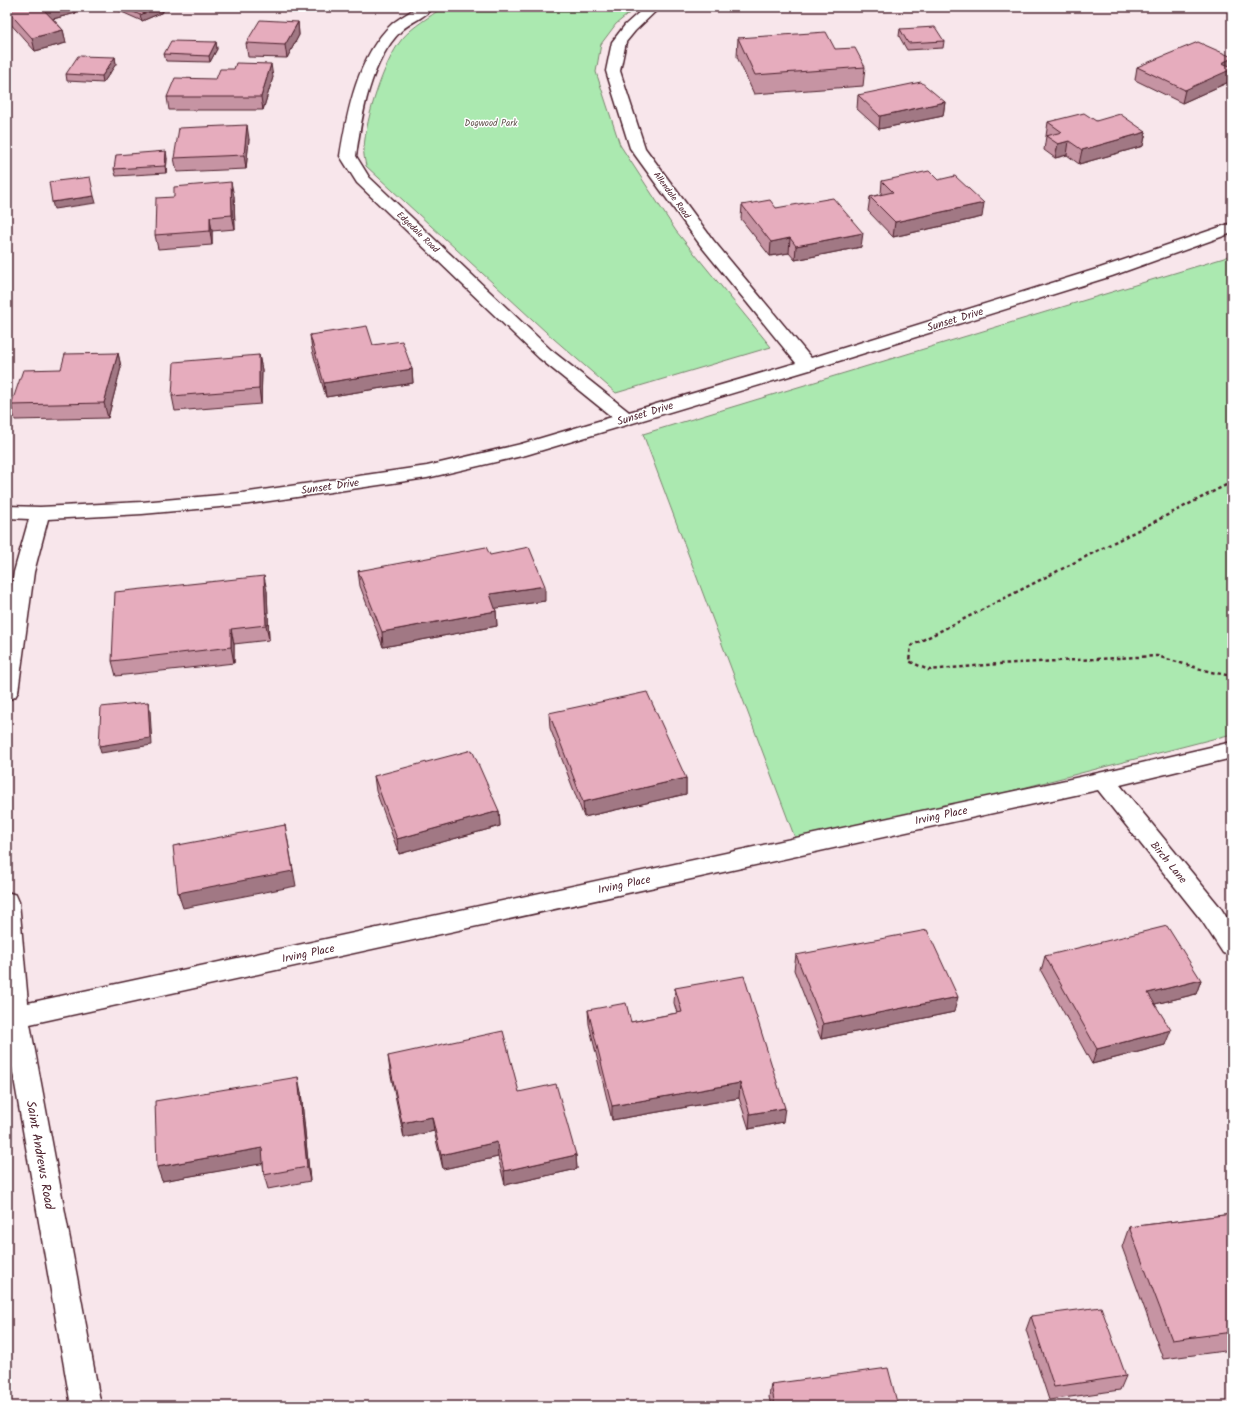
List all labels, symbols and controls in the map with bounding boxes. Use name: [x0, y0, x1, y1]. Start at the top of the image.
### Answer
park label: Dogwood Park: [465, 116, 518, 131]
street label: Allendale Road: [649, 168, 694, 223]
street label: Edgedale Road: [393, 208, 443, 257]
street label: Sunset Drive: [925, 303, 986, 337]
street label: Sunset Drive: [615, 397, 676, 431]
street label: Sunset Drive: [300, 474, 360, 500]
street label: Irving Place: [913, 802, 969, 830]
street label: Birch Lane: [1145, 837, 1191, 888]
street label: Irving Place: [596, 871, 652, 899]
street label: Irving Place: [280, 940, 336, 968]
street label: Saint Andrews Road: [20, 1099, 60, 1212]

